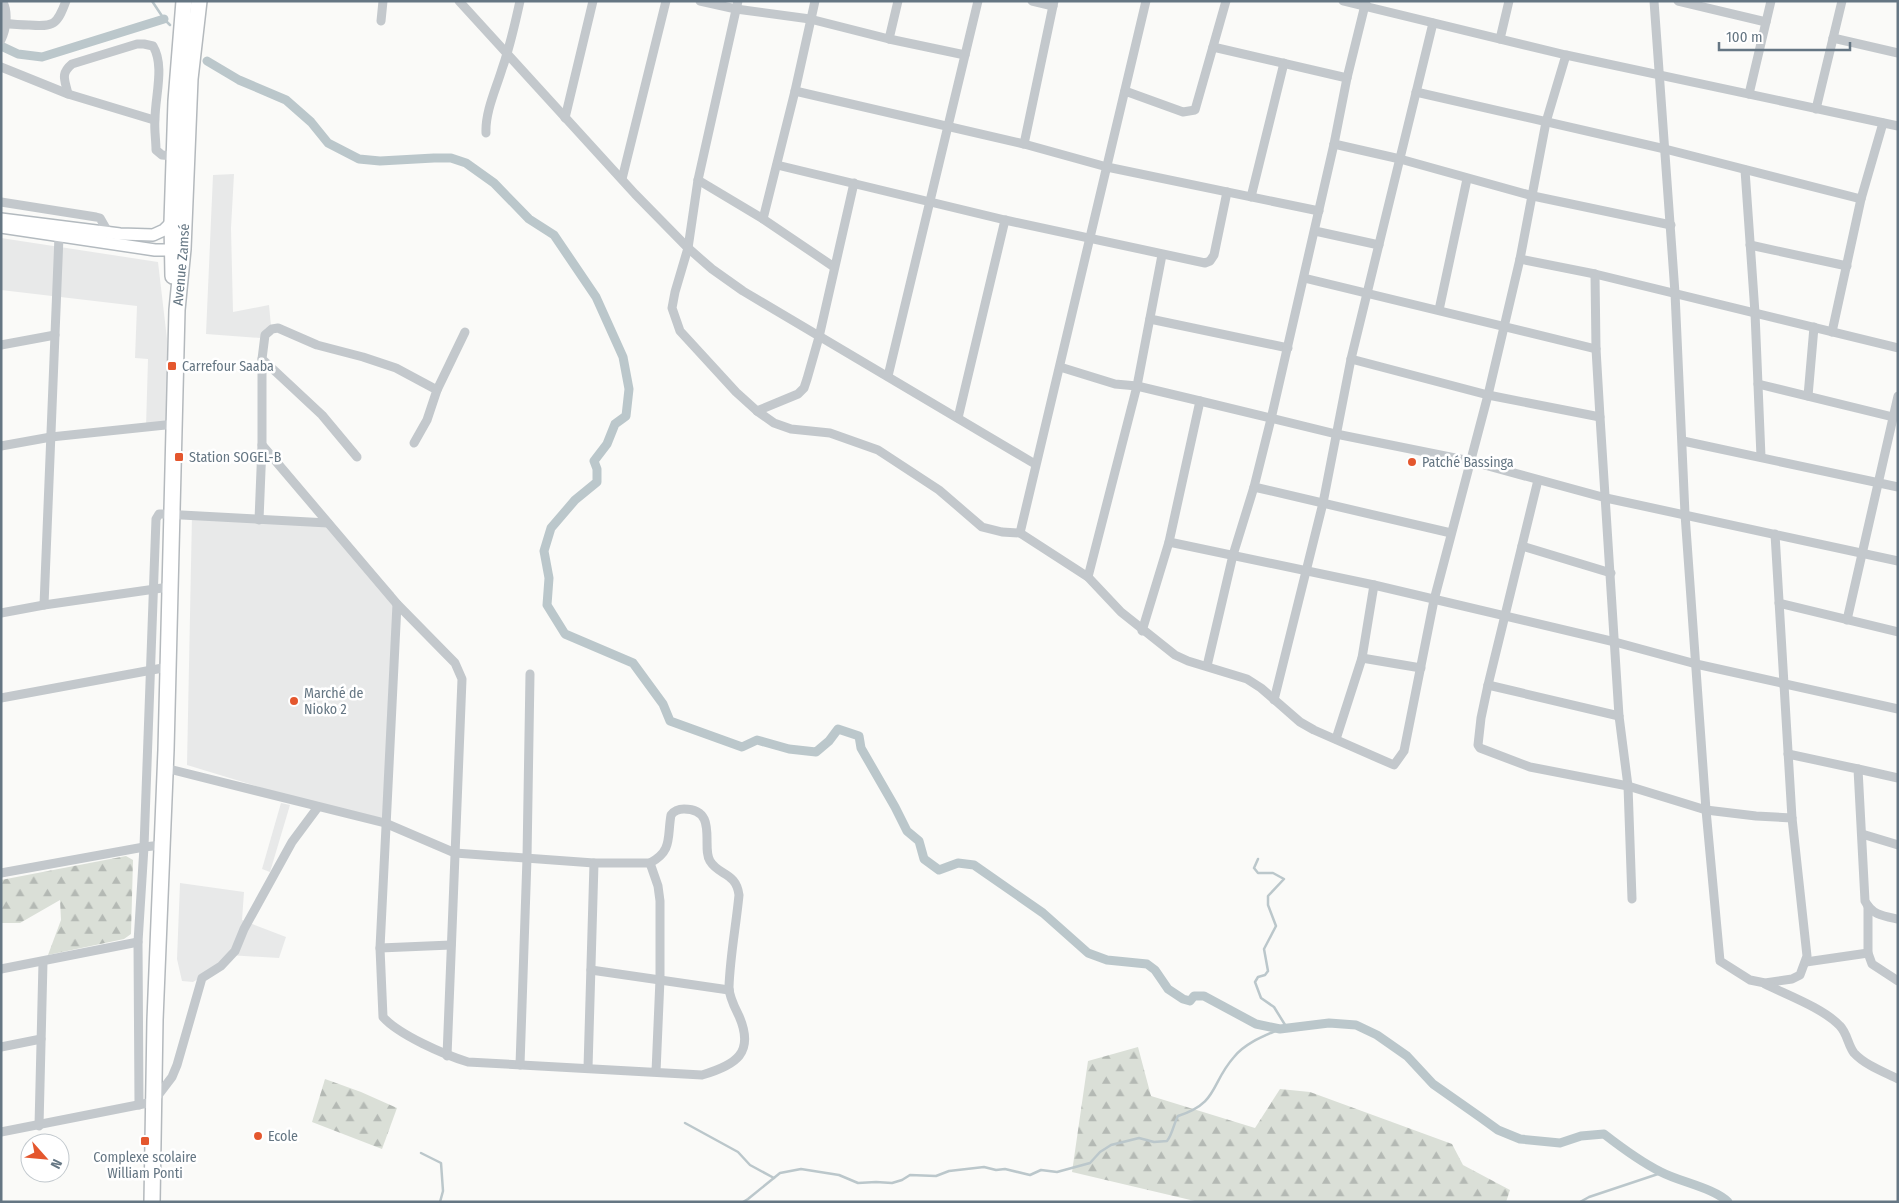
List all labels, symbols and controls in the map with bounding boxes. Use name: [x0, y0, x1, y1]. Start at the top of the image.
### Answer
scale bar: [1719, 20, 1850, 52]
text: 100 m: [1726, 28, 1763, 46]
street label: Avenue Zamsé: [169, 223, 193, 306]
place label: Carrefour Saaba: [182, 358, 274, 375]
marker: Carrefour Saaba: [166, 360, 178, 372]
place label: Station SOGEL-B: [189, 449, 282, 466]
marker: Station SOGEL-B: [173, 451, 185, 463]
place label: Patché Bassinga: [1422, 454, 1514, 471]
marker: Patché Bassinga: [1406, 456, 1418, 468]
place label: Marché de Nioko 2: [304, 685, 363, 718]
marker: Marché de Nioko 2: [288, 695, 300, 707]
place label: Ecole: [268, 1128, 298, 1145]
marker: Ecole: [252, 1130, 264, 1142]
north arrow: [20, 1133, 70, 1183]
marker: Complexe scolaire William Ponti: [139, 1135, 151, 1147]
place label: Complexe scolaire William Ponti: [93, 1149, 197, 1182]
text: N: [47, 1156, 66, 1171]

